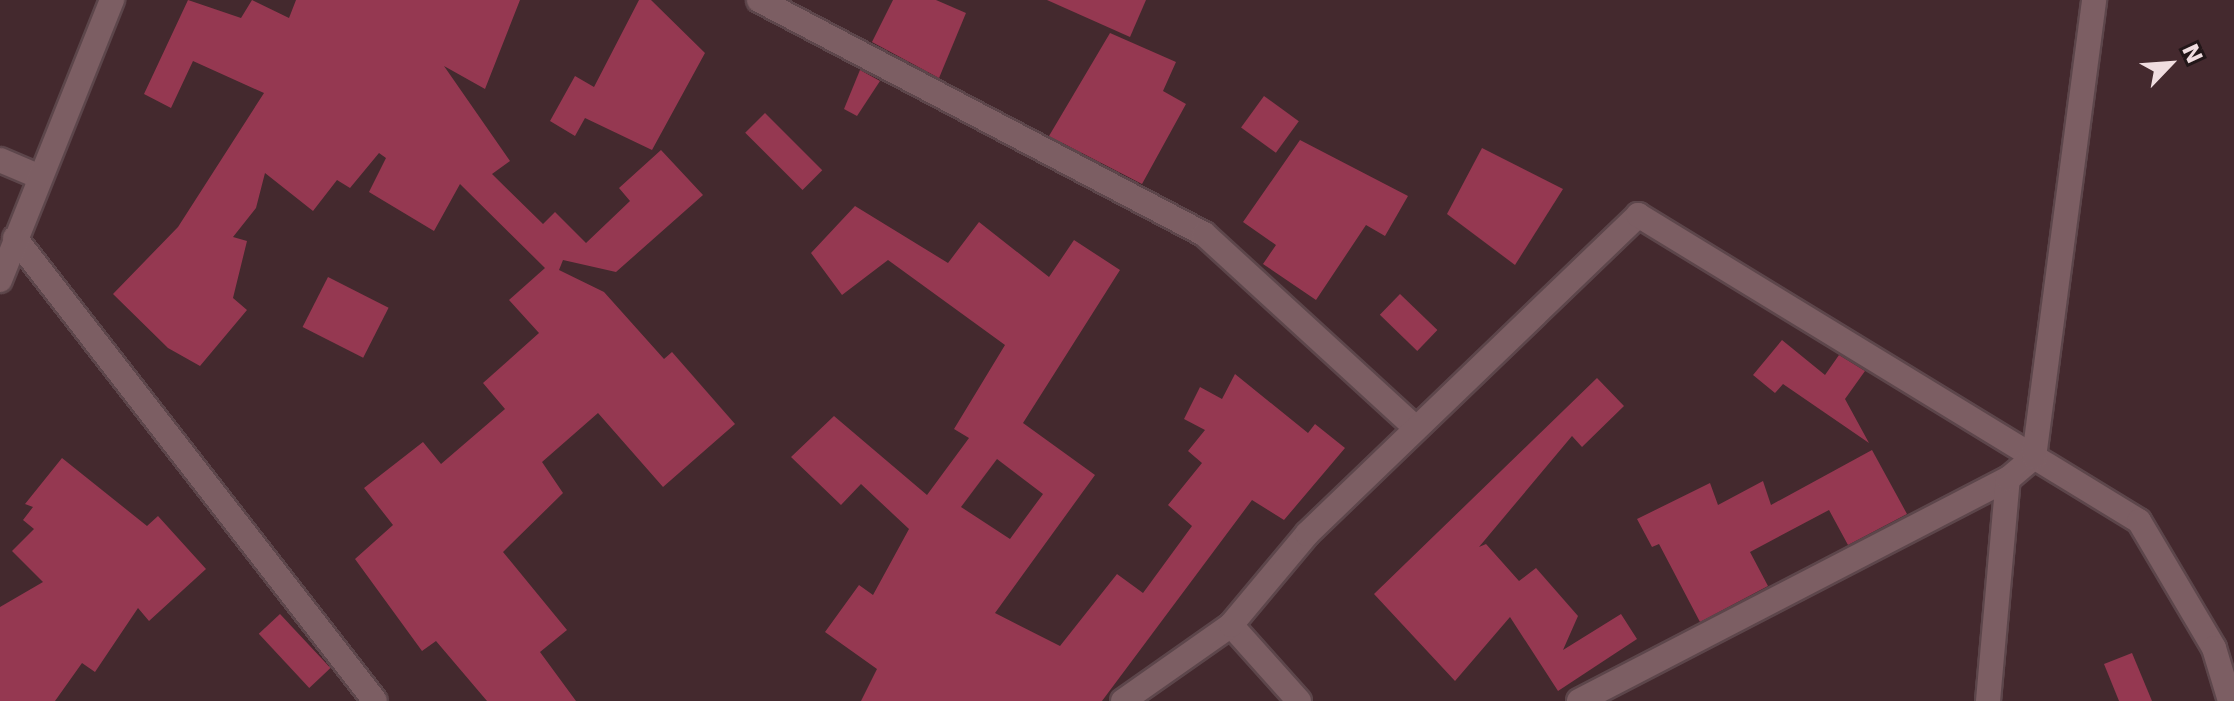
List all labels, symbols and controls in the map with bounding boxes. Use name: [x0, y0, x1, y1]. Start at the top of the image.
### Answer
north arrow: [2130, 24, 2210, 104]
text: N: [2177, 40, 2207, 67]

